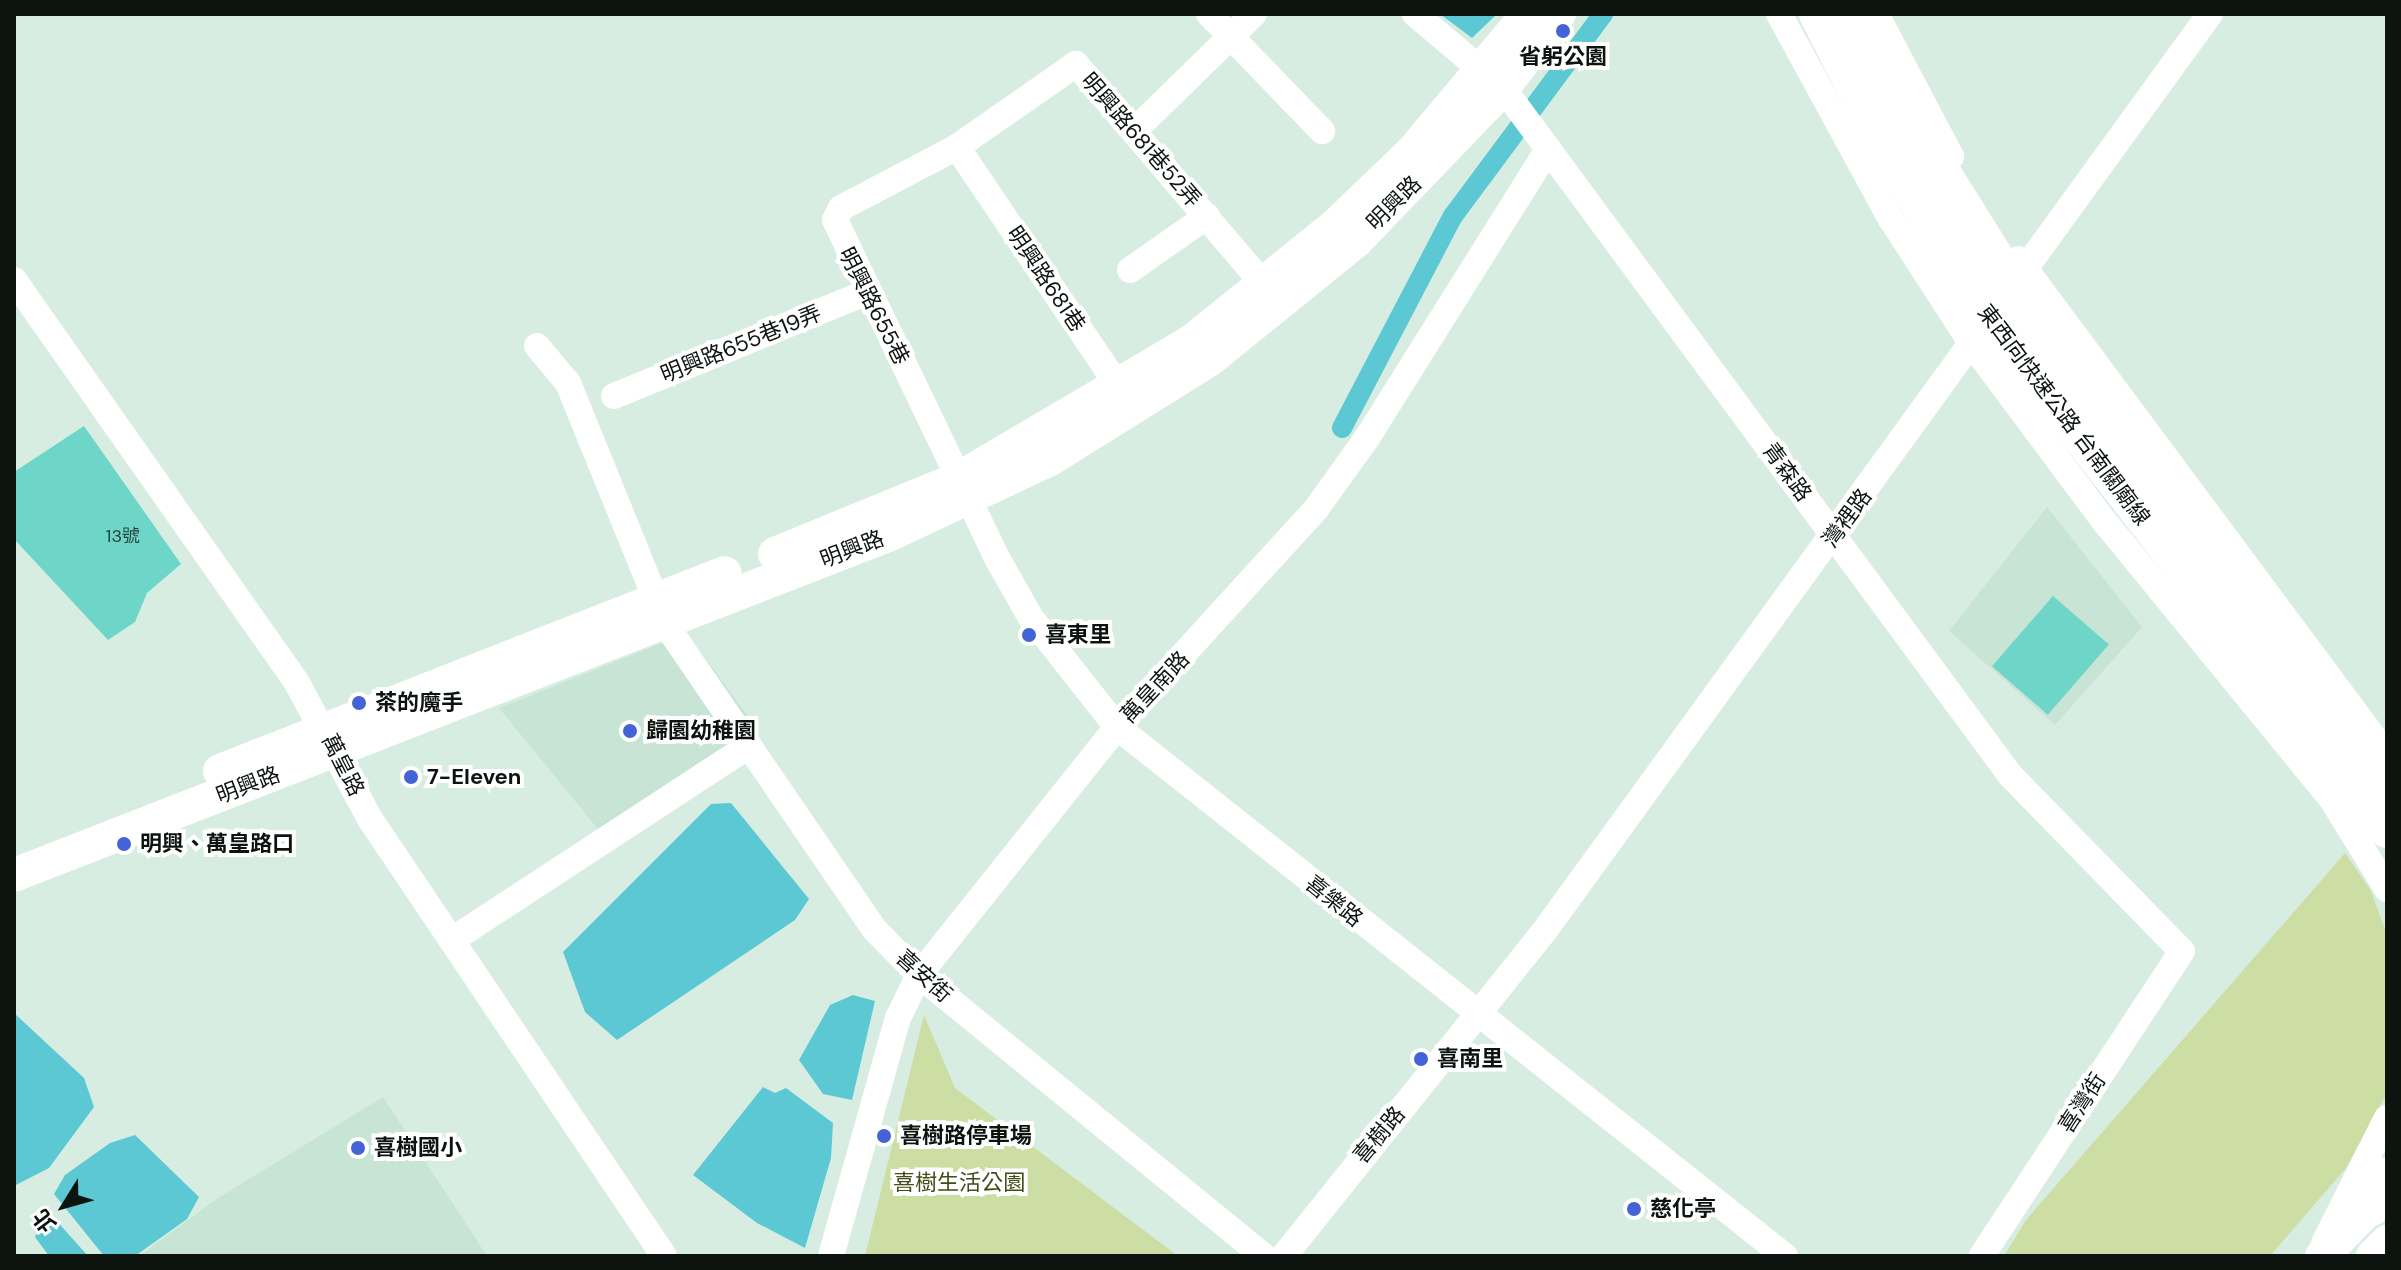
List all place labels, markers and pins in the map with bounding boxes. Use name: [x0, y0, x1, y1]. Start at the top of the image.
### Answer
marker: 省躬公園: [1554, 22, 1572, 40]
place label: 省躬公園: [1519, 44, 1607, 70]
place label: 喜東里: [1045, 622, 1111, 648]
marker: 喜東里: [1020, 626, 1038, 644]
place label: 茶的魔手: [375, 690, 463, 716]
marker: 茶的魔手: [350, 694, 368, 712]
place label: 歸園幼稚園: [646, 718, 756, 744]
marker: 歸園幼稚園: [621, 722, 639, 740]
place label: 7-Eleven: [427, 764, 521, 790]
marker: 7-Eleven: [402, 768, 420, 786]
place label: 明興、萬皇路口: [140, 831, 294, 857]
marker: 明興、萬皇路口: [115, 835, 133, 853]
place label: 喜南里: [1437, 1046, 1503, 1072]
marker: 喜南里: [1412, 1050, 1430, 1068]
place label: 喜樹路停車場: [900, 1123, 1032, 1149]
marker: 喜樹路停車場: [875, 1127, 893, 1145]
place label: 喜樹國小: [374, 1135, 462, 1161]
marker: 喜樹國小: [349, 1139, 367, 1157]
place label: 慈化亭: [1650, 1196, 1716, 1222]
marker: 慈化亭: [1625, 1200, 1643, 1218]

